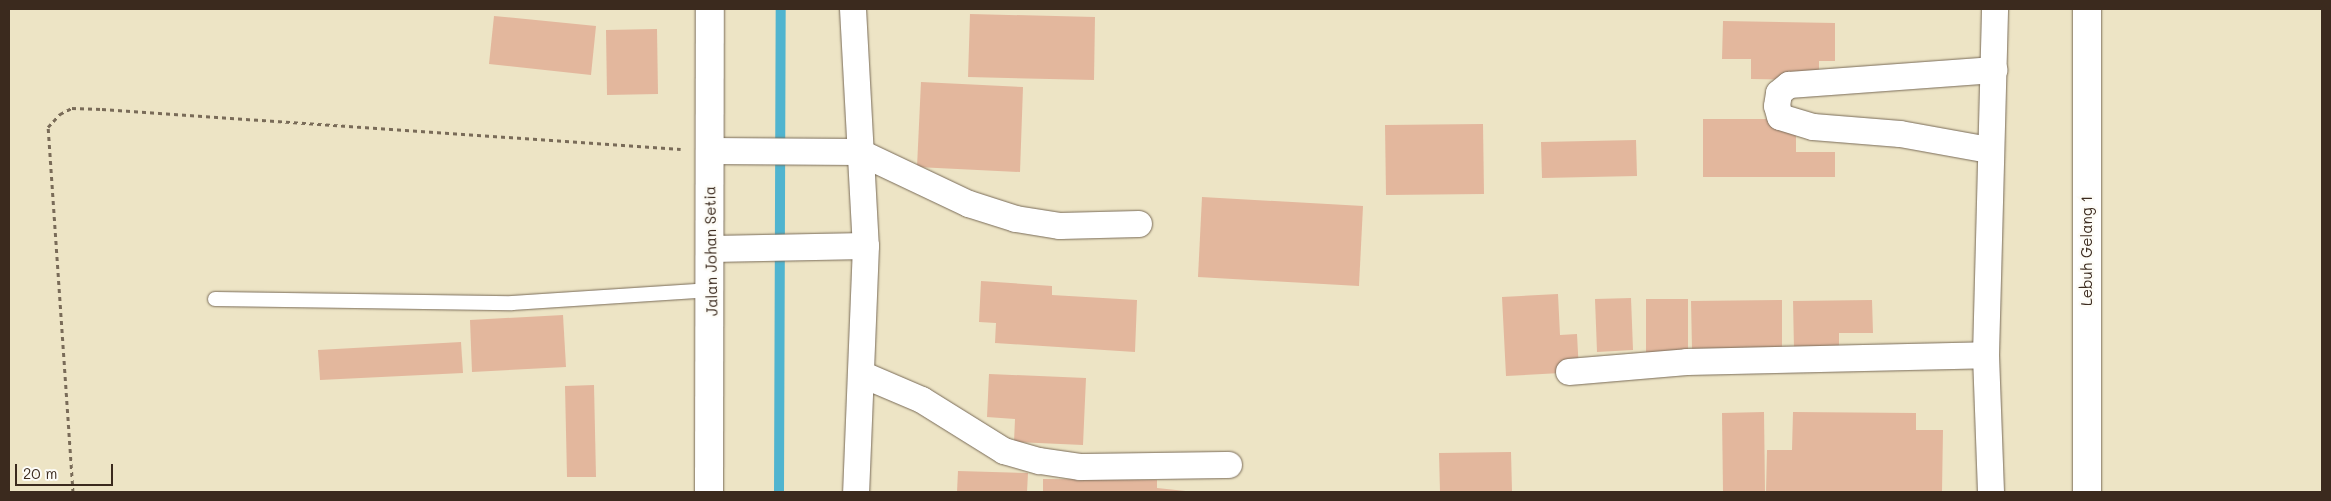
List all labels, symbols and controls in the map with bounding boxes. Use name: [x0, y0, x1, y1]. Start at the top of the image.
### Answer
street label: Jalan Johan Setia: [701, 186, 721, 316]
street label: Lebuh Gelang 1: [2078, 196, 2096, 306]
scale bar: [18, 454, 115, 486]
text: 20 m: [23, 463, 57, 483]

